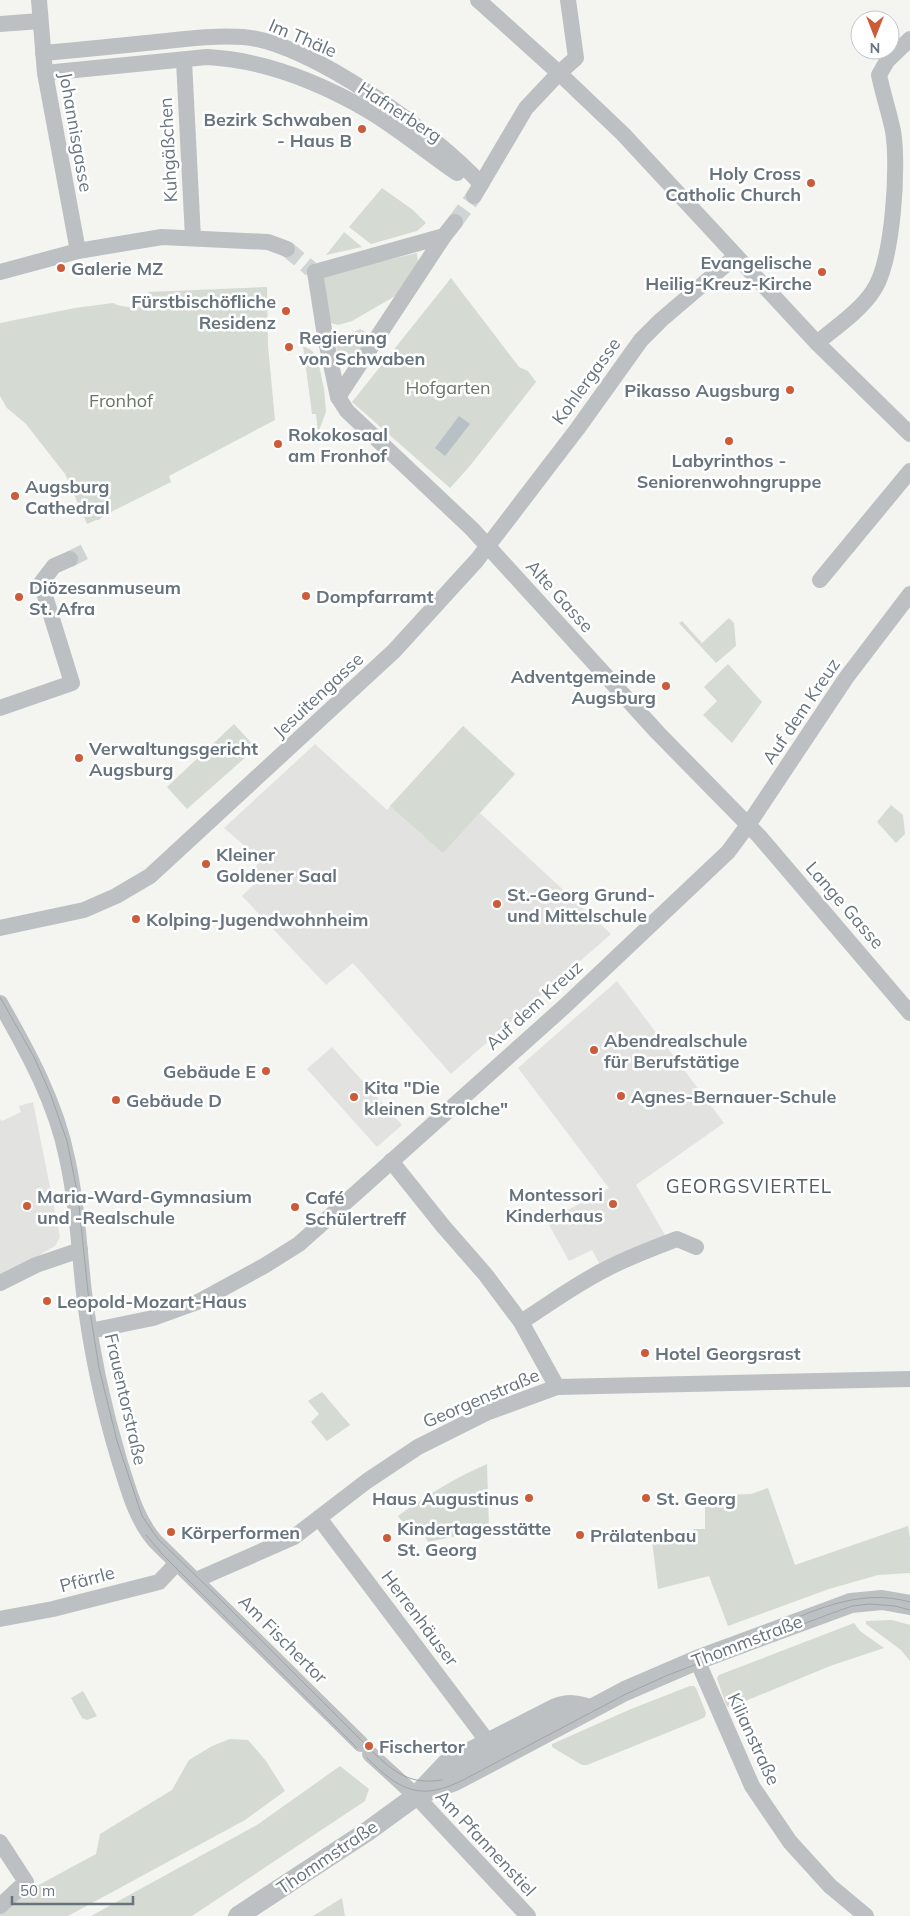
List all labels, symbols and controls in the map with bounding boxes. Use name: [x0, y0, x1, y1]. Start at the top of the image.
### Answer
north arrow: [850, 10, 900, 60]
street label: Im Thäle: [266, 13, 340, 63]
text: N: [870, 39, 880, 57]
street label: Johannisgasse: [54, 70, 98, 194]
street label: Hafnerberg: [354, 76, 446, 148]
street label: Kuhgäßchen: [154, 97, 182, 203]
place label: Bezirk Schwaben - Haus B: [204, 108, 352, 152]
marker: Bezirk Schwaben - Haus B: [356, 123, 368, 135]
place label: Holy Cross Catholic Church: [665, 162, 801, 206]
marker: Holy Cross Catholic Church: [805, 177, 817, 189]
place label: Evangelische Heilig-Kreuz-Kirche: [645, 251, 812, 295]
place label: Galerie MZ: [71, 257, 163, 280]
marker: Galerie MZ: [55, 262, 67, 274]
marker: Evangelische Heilig-Kreuz-Kirche: [816, 266, 828, 278]
place label: Fürstbischöfliche Residenz: [131, 290, 276, 334]
marker: Fürstbischöfliche Residenz: [280, 305, 292, 317]
place label: Regierung von Schwaben: [298, 326, 425, 370]
street label: Kohlergasse: [547, 333, 625, 429]
marker: Regierung von Schwaben: [283, 341, 295, 353]
park label: Hofgarten: [405, 376, 491, 399]
place label: Pikasso Augsburg: [624, 379, 780, 402]
marker: Pikasso Augsburg: [784, 384, 796, 396]
park label: Fronhof: [89, 389, 154, 412]
place label: Rokokosaal am Fronhof: [288, 423, 388, 467]
marker: Labyrinthos - Seniorenwohngruppe: [723, 435, 735, 447]
marker: Rokokosaal am Fronhof: [272, 438, 284, 450]
place label: Labyrinthos - Seniorenwohngruppe: [637, 449, 821, 493]
place label: Augsburg Cathedral: [25, 475, 110, 519]
marker: Augsburg Cathedral: [9, 490, 21, 502]
street label: Alte Gasse: [521, 555, 599, 637]
place label: Diözesanmuseum St. Afra: [29, 576, 181, 620]
place label: Dompfarramt: [316, 585, 434, 608]
marker: Dompfarramt: [300, 590, 312, 602]
marker: Diözesanmuseum St. Afra: [13, 591, 25, 603]
street label: Jesuitengasse: [268, 647, 368, 743]
street label: Auf dem Kreuz: [757, 654, 845, 768]
place label: Adventgemeinde Augsburg: [511, 665, 656, 709]
marker: Adventgemeinde Augsburg: [660, 680, 672, 692]
place label: Verwaltungsgericht Augsburg: [88, 737, 258, 781]
marker: Verwaltungsgericht Augsburg: [73, 752, 85, 764]
place label: Kleiner Goldener Saal: [216, 843, 337, 887]
street label: Lange Gasse: [801, 857, 889, 953]
marker: Kleiner Goldener Saal: [200, 858, 212, 870]
place label: St.-Georg Grund- und Mittelschule: [507, 883, 655, 927]
marker: St.-Georg Grund- und Mittelschule: [491, 898, 503, 910]
place label: Kolping-Jugendwohnheim: [146, 908, 368, 931]
marker: Kolping-Jugendwohnheim: [130, 913, 142, 925]
street label: Auf dem Kreuz: [481, 955, 587, 1055]
place label: Abendrealschule für Berufstätige: [604, 1029, 748, 1073]
marker: Abendrealschule für Berufstätige: [588, 1044, 600, 1056]
place label: Gebäude E: [163, 1060, 256, 1083]
marker: Gebäude E: [260, 1065, 272, 1077]
place label: Kita "Die kleinen Strolche": [364, 1076, 508, 1120]
place label: Agnes-Bernauer-Schule: [631, 1085, 836, 1108]
place label: Gebäude D: [126, 1089, 222, 1112]
marker: Agnes-Bernauer-Schule: [615, 1090, 627, 1102]
marker: Kita "Die kleinen Strolche": [348, 1091, 360, 1103]
marker: Gebäude D: [110, 1094, 122, 1106]
district label: GEORGSVIERTEL: [666, 1174, 832, 1198]
place label: Montessori Kinderhaus: [506, 1183, 603, 1227]
place label: Maria-Ward-Gymnasium und -Realschule: [37, 1185, 252, 1229]
place label: Café Schülertreff: [305, 1186, 406, 1230]
marker: Montessori Kinderhaus: [607, 1198, 619, 1210]
marker: Maria-Ward-Gymnasium und -Realschule: [21, 1200, 33, 1212]
marker: Café Schülertreff: [289, 1201, 301, 1213]
place label: Leopold-Mozart-Haus: [57, 1290, 247, 1313]
marker: Leopold-Mozart-Haus: [41, 1295, 53, 1307]
street label: Frauentorstraße: [100, 1331, 152, 1467]
place label: Hotel Georgsrast: [655, 1342, 801, 1365]
marker: Hotel Georgsrast: [639, 1347, 651, 1359]
street label: Georgenstraße: [419, 1363, 543, 1433]
place label: Haus Augustinus: [372, 1487, 519, 1510]
place label: St. Georg: [656, 1487, 736, 1510]
marker: Haus Augustinus: [523, 1492, 535, 1504]
marker: St. Georg: [640, 1492, 652, 1504]
place label: Kindertagesstätte St. Georg: [397, 1517, 551, 1561]
place label: Körperformen: [181, 1521, 300, 1544]
place label: Prälatenbau: [590, 1524, 696, 1547]
marker: Körperformen: [165, 1526, 177, 1538]
marker: Prälatenbau: [574, 1529, 586, 1541]
marker: Kindertagesstätte St. Georg: [381, 1532, 393, 1544]
street label: Pfärrle: [57, 1561, 117, 1597]
street label: Herrenhäuser: [377, 1566, 464, 1671]
street label: Am Fischertor: [234, 1590, 333, 1689]
street label: Thommstraße: [688, 1609, 806, 1673]
street label: Kilianstraße: [723, 1689, 785, 1789]
place label: Fischertor: [379, 1735, 466, 1758]
marker: Fischertor: [363, 1740, 375, 1752]
street label: Am Pfannenstiel: [431, 1785, 541, 1901]
street label: Thommstraße: [272, 1815, 382, 1899]
scale bar: [12, 1874, 134, 1906]
text: 50 m: [20, 1881, 55, 1900]

